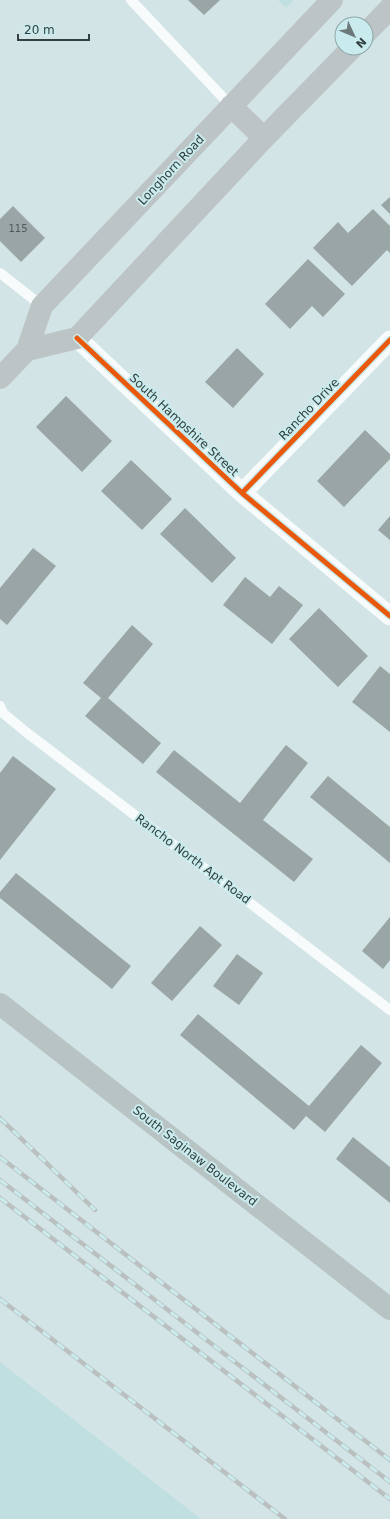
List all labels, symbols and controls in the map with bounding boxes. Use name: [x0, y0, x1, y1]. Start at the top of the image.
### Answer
scale bar: [18, 16, 89, 42]
north arrow: [334, 16, 374, 56]
text: 20 m: [24, 23, 55, 37]
text: N: [353, 35, 369, 50]
street label: Longhorn Road: [135, 132, 207, 208]
house number: 115: [8, 223, 28, 234]
street label: South Hampshire Street: [127, 371, 242, 479]
street label: Rancho Drive: [276, 375, 342, 443]
street label: Rancho North Apt Road: [133, 811, 253, 907]
street label: South Saginaw Boulevard: [130, 1103, 260, 1209]

